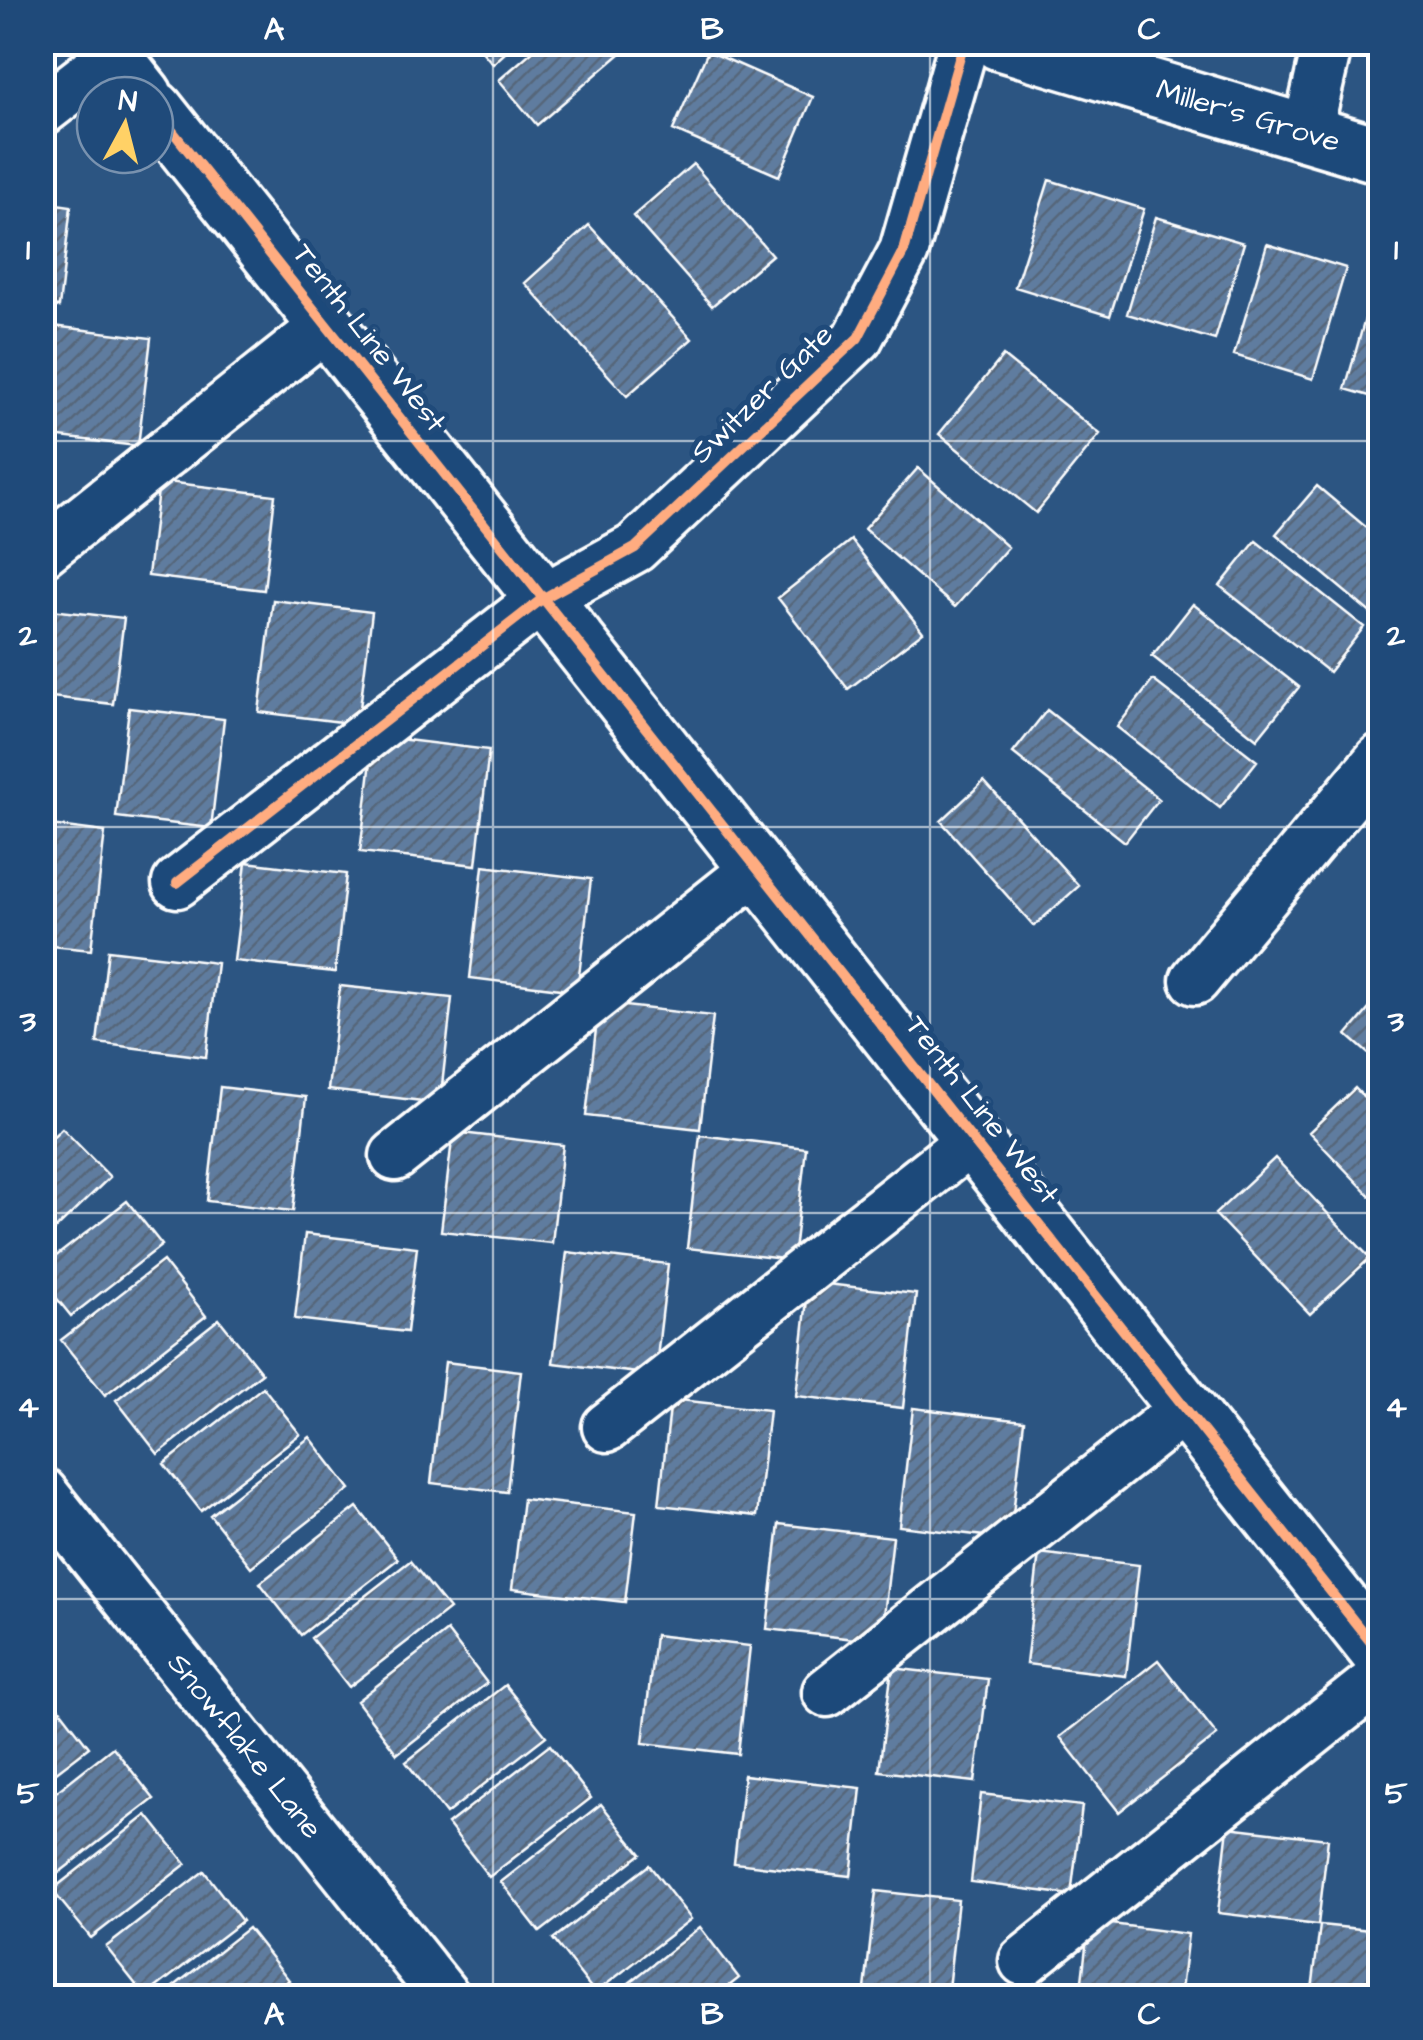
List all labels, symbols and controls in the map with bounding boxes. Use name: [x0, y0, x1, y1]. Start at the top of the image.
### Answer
text: A: [264, 7, 285, 52]
text: B: [701, 7, 724, 52]
text: C: [1138, 7, 1161, 52]
street label: Miller's Grove: [1151, 69, 1345, 163]
north arrow: [75, 75, 175, 175]
text: N: [117, 81, 139, 122]
text: 1: [26, 227, 30, 272]
text: 1: [1394, 227, 1398, 272]
street label: Tenth Line West: [282, 235, 456, 441]
street label: Switzer Gate: [681, 315, 843, 473]
text: 2: [18, 613, 38, 658]
text: 2: [1386, 613, 1406, 658]
text: 3: [19, 999, 37, 1044]
text: 3: [1387, 999, 1405, 1044]
street label: Tenth Line West: [895, 1007, 1069, 1213]
text: 4: [17, 1385, 39, 1430]
text: 4: [1385, 1385, 1407, 1430]
street label: Snowflake Lane: [157, 1644, 332, 1848]
text: 5: [17, 1771, 40, 1816]
text: 5: [1385, 1771, 1408, 1816]
text: A: [264, 1992, 285, 2037]
text: B: [701, 1992, 724, 2037]
text: C: [1138, 1992, 1161, 2037]

